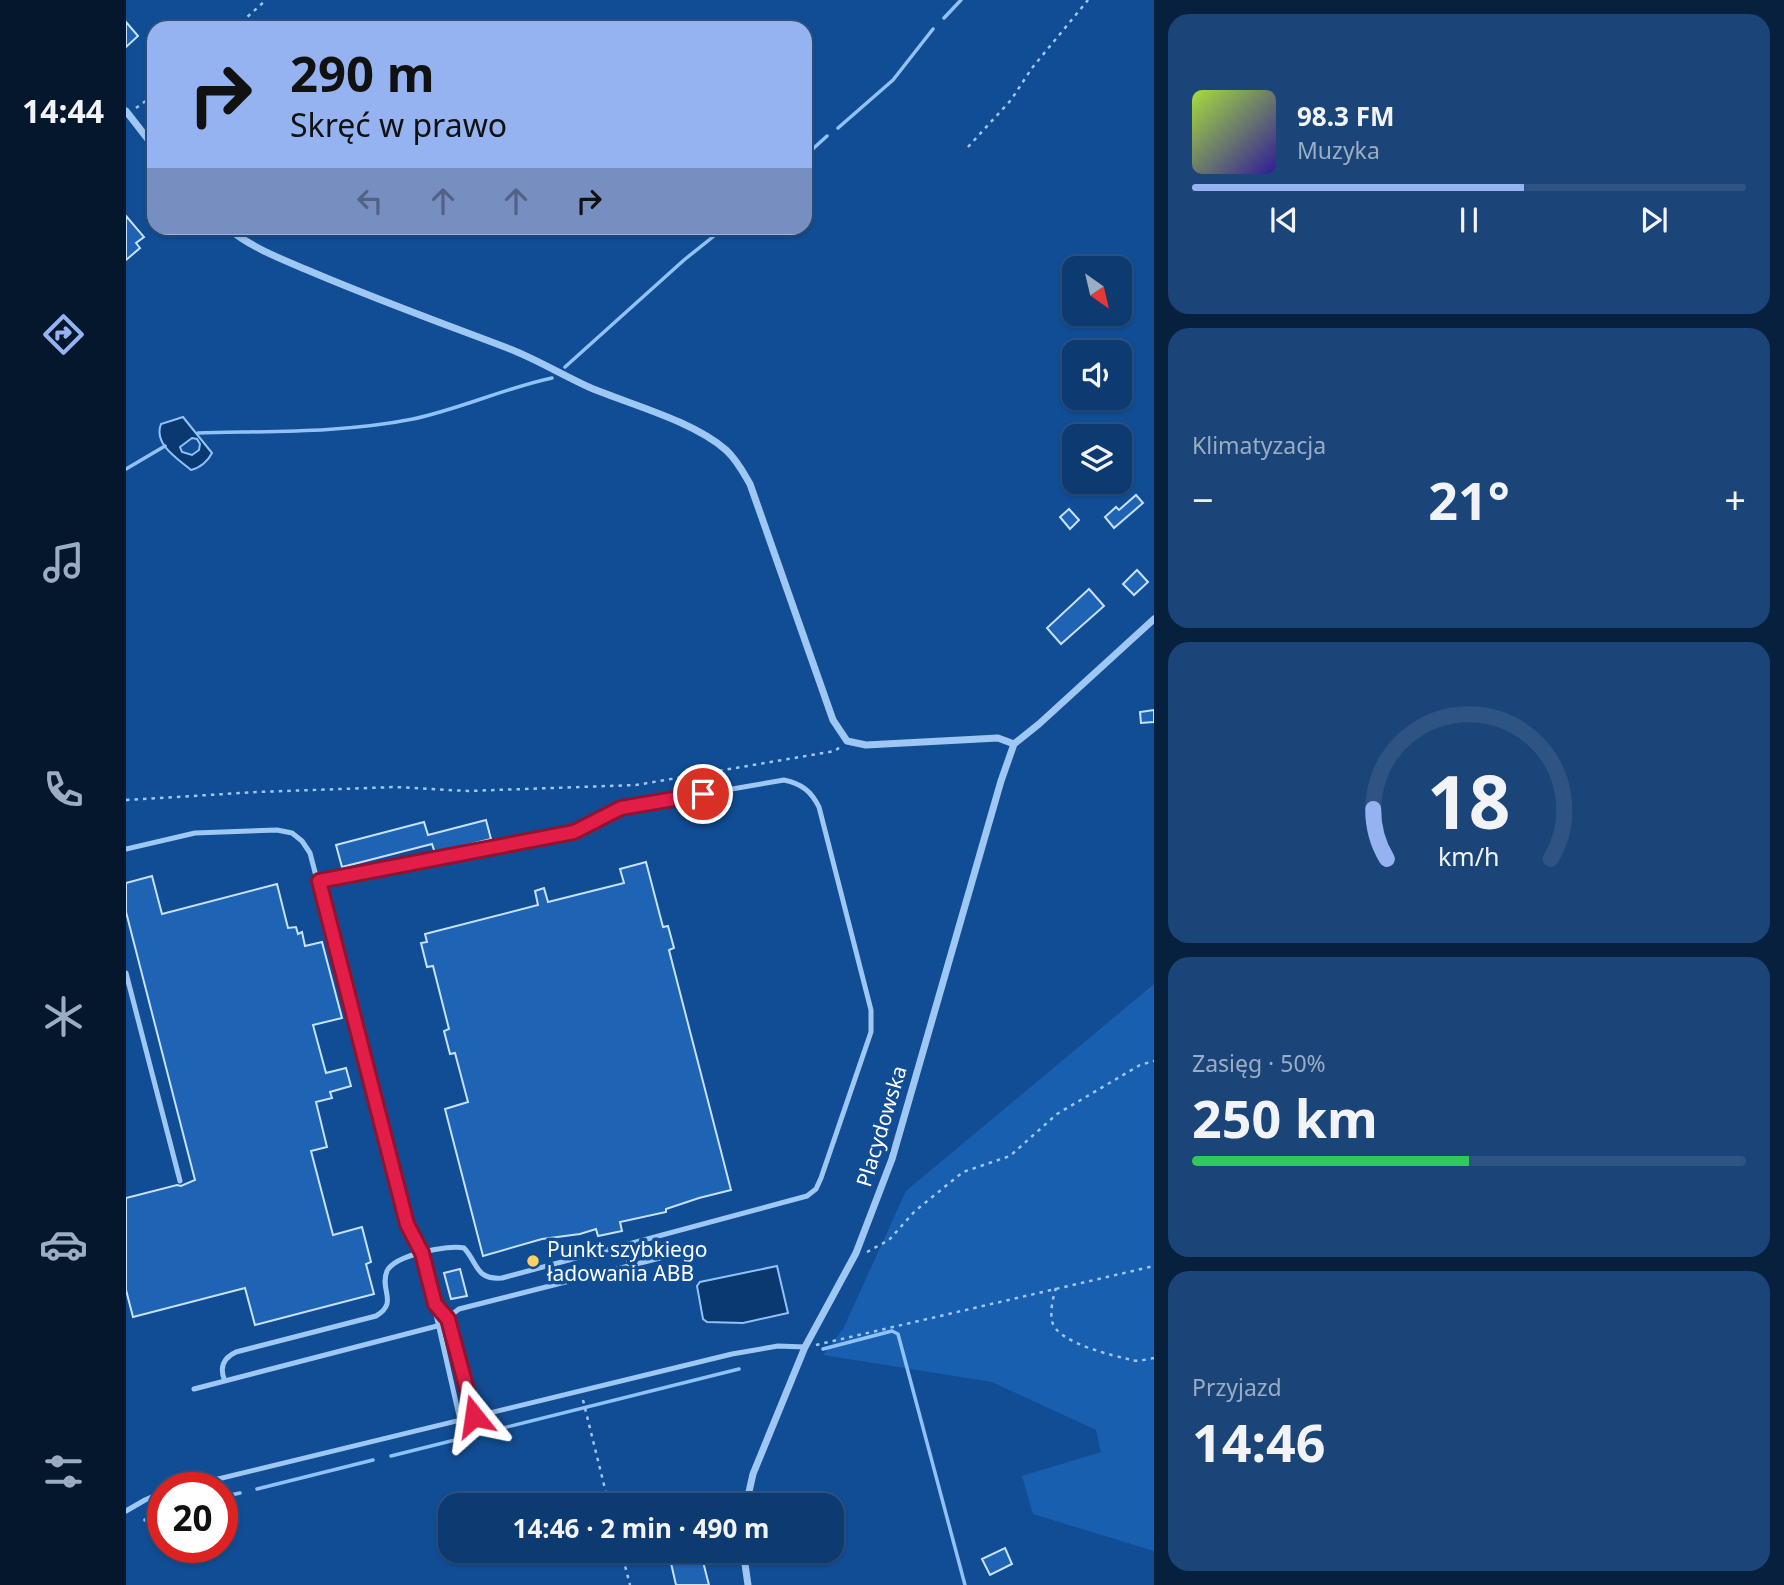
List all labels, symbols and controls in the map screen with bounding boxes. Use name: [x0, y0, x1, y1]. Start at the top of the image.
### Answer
text: 290 m: [290, 40, 435, 106]
icon: right: [175, 49, 266, 140]
text: 14:44: [22, 89, 104, 132]
text: 98.3 FM: [1297, 98, 1394, 134]
text: Skręć w prawo: [290, 103, 507, 146]
text: Muzyka: [1297, 134, 1380, 166]
icon: left: [351, 182, 389, 220]
icon: ahead: [424, 182, 462, 220]
icon: ahead: [497, 182, 535, 220]
icon: right: [570, 182, 608, 220]
icon: previous: [1265, 201, 1303, 239]
icon: pause: [1450, 201, 1488, 239]
icon: next: [1635, 201, 1673, 239]
north arrow: [1062, 256, 1132, 326]
map controls: [1062, 256, 1132, 494]
icon: directions: [39, 310, 88, 359]
button: sound: [1062, 340, 1132, 410]
button: layers: [1062, 424, 1132, 494]
text: Klimatyzacja: [1192, 429, 1326, 461]
text: 21°: [1428, 464, 1510, 535]
text: −: [1192, 473, 1214, 525]
text: +: [1724, 473, 1746, 525]
icon: music: [39, 538, 88, 587]
text: 18: [1427, 751, 1511, 850]
pin: [673, 764, 733, 824]
icon: phone: [39, 765, 88, 814]
icon: arrive: [684, 775, 722, 813]
text: km/h: [1438, 838, 1500, 872]
icon: climate: [39, 992, 88, 1041]
text: Zasięg · 50%: [1192, 1047, 1326, 1079]
street label: Placydowska: [849, 1062, 913, 1190]
text: 250 km: [1192, 1082, 1378, 1153]
icon: car: [39, 1220, 88, 1269]
place label: Punkt szybkiego ładowania ABB: [546, 1235, 708, 1287]
marker: Punkt szybkiego ładowania ABB: [525, 1253, 541, 1269]
text: Przyjazd: [1192, 1371, 1282, 1403]
position arrow: [437, 1379, 511, 1453]
text: 14:46: [1192, 1406, 1326, 1477]
icon: filters: [39, 1447, 88, 1496]
speed limit sign: 20: [147, 1472, 238, 1563]
text: 14:46 · 2 min · 490 m: [513, 1510, 769, 1546]

